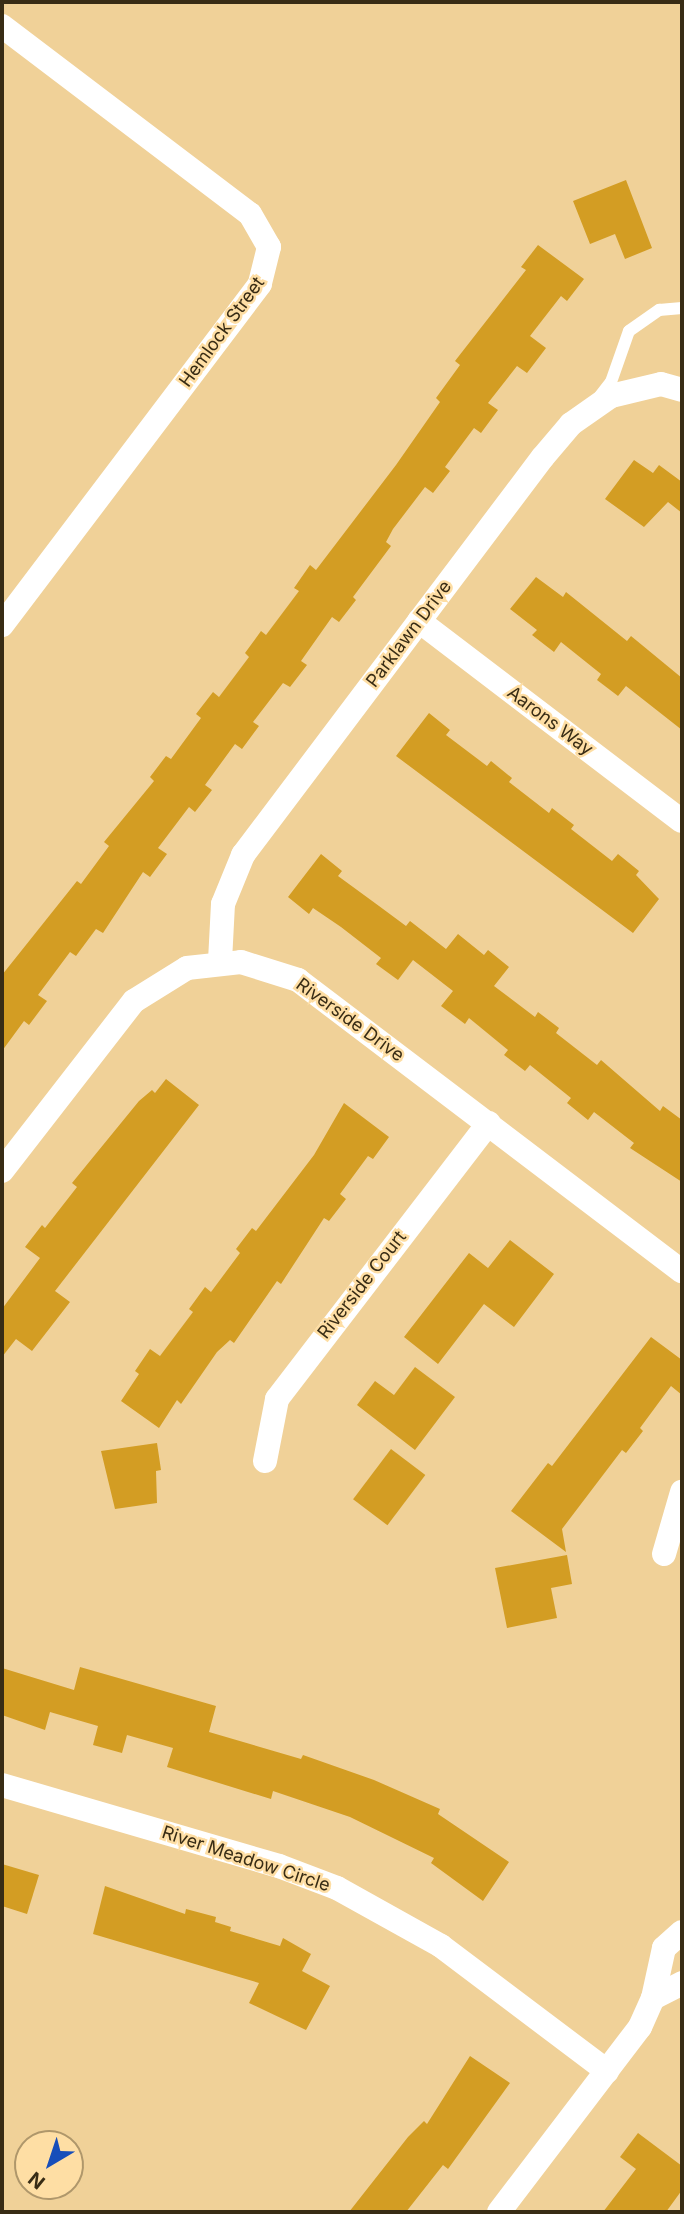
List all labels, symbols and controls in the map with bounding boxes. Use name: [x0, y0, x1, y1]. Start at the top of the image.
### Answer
street label: Hemlock Street: [175, 273, 269, 391]
street label: Parklawn Drive: [362, 576, 456, 692]
street label: Aarons Way: [503, 682, 597, 760]
street label: Riverside Drive: [292, 974, 408, 1066]
street label: Riverside Court: [313, 1227, 411, 1343]
street label: River Meadow Circle: [159, 1822, 333, 1896]
north arrow: [14, 2130, 84, 2200]
text: N: [24, 2167, 50, 2194]

